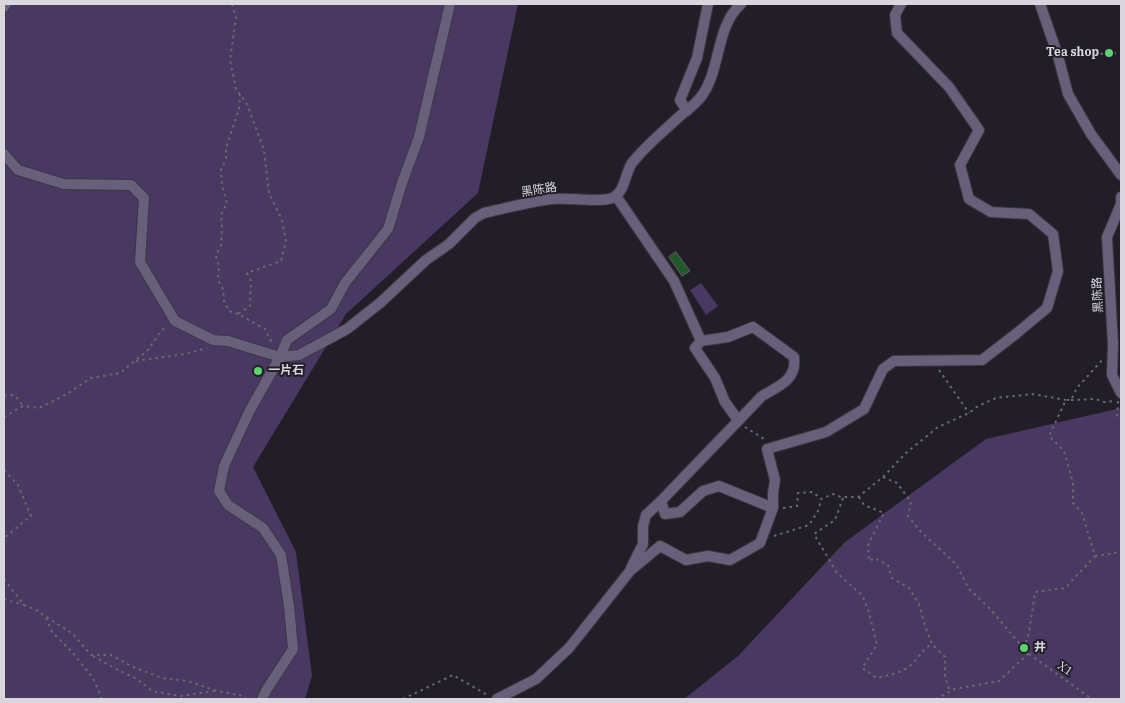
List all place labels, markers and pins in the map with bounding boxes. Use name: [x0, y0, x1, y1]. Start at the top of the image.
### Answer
place label: Tea shop: [1046, 46, 1099, 60]
marker: Tea shop: [1103, 47, 1115, 59]
place label: 一片石: [268, 364, 304, 378]
marker: 一片石: [252, 365, 264, 377]
place label: 井: [1034, 641, 1046, 655]
marker: 井: [1018, 642, 1030, 654]

